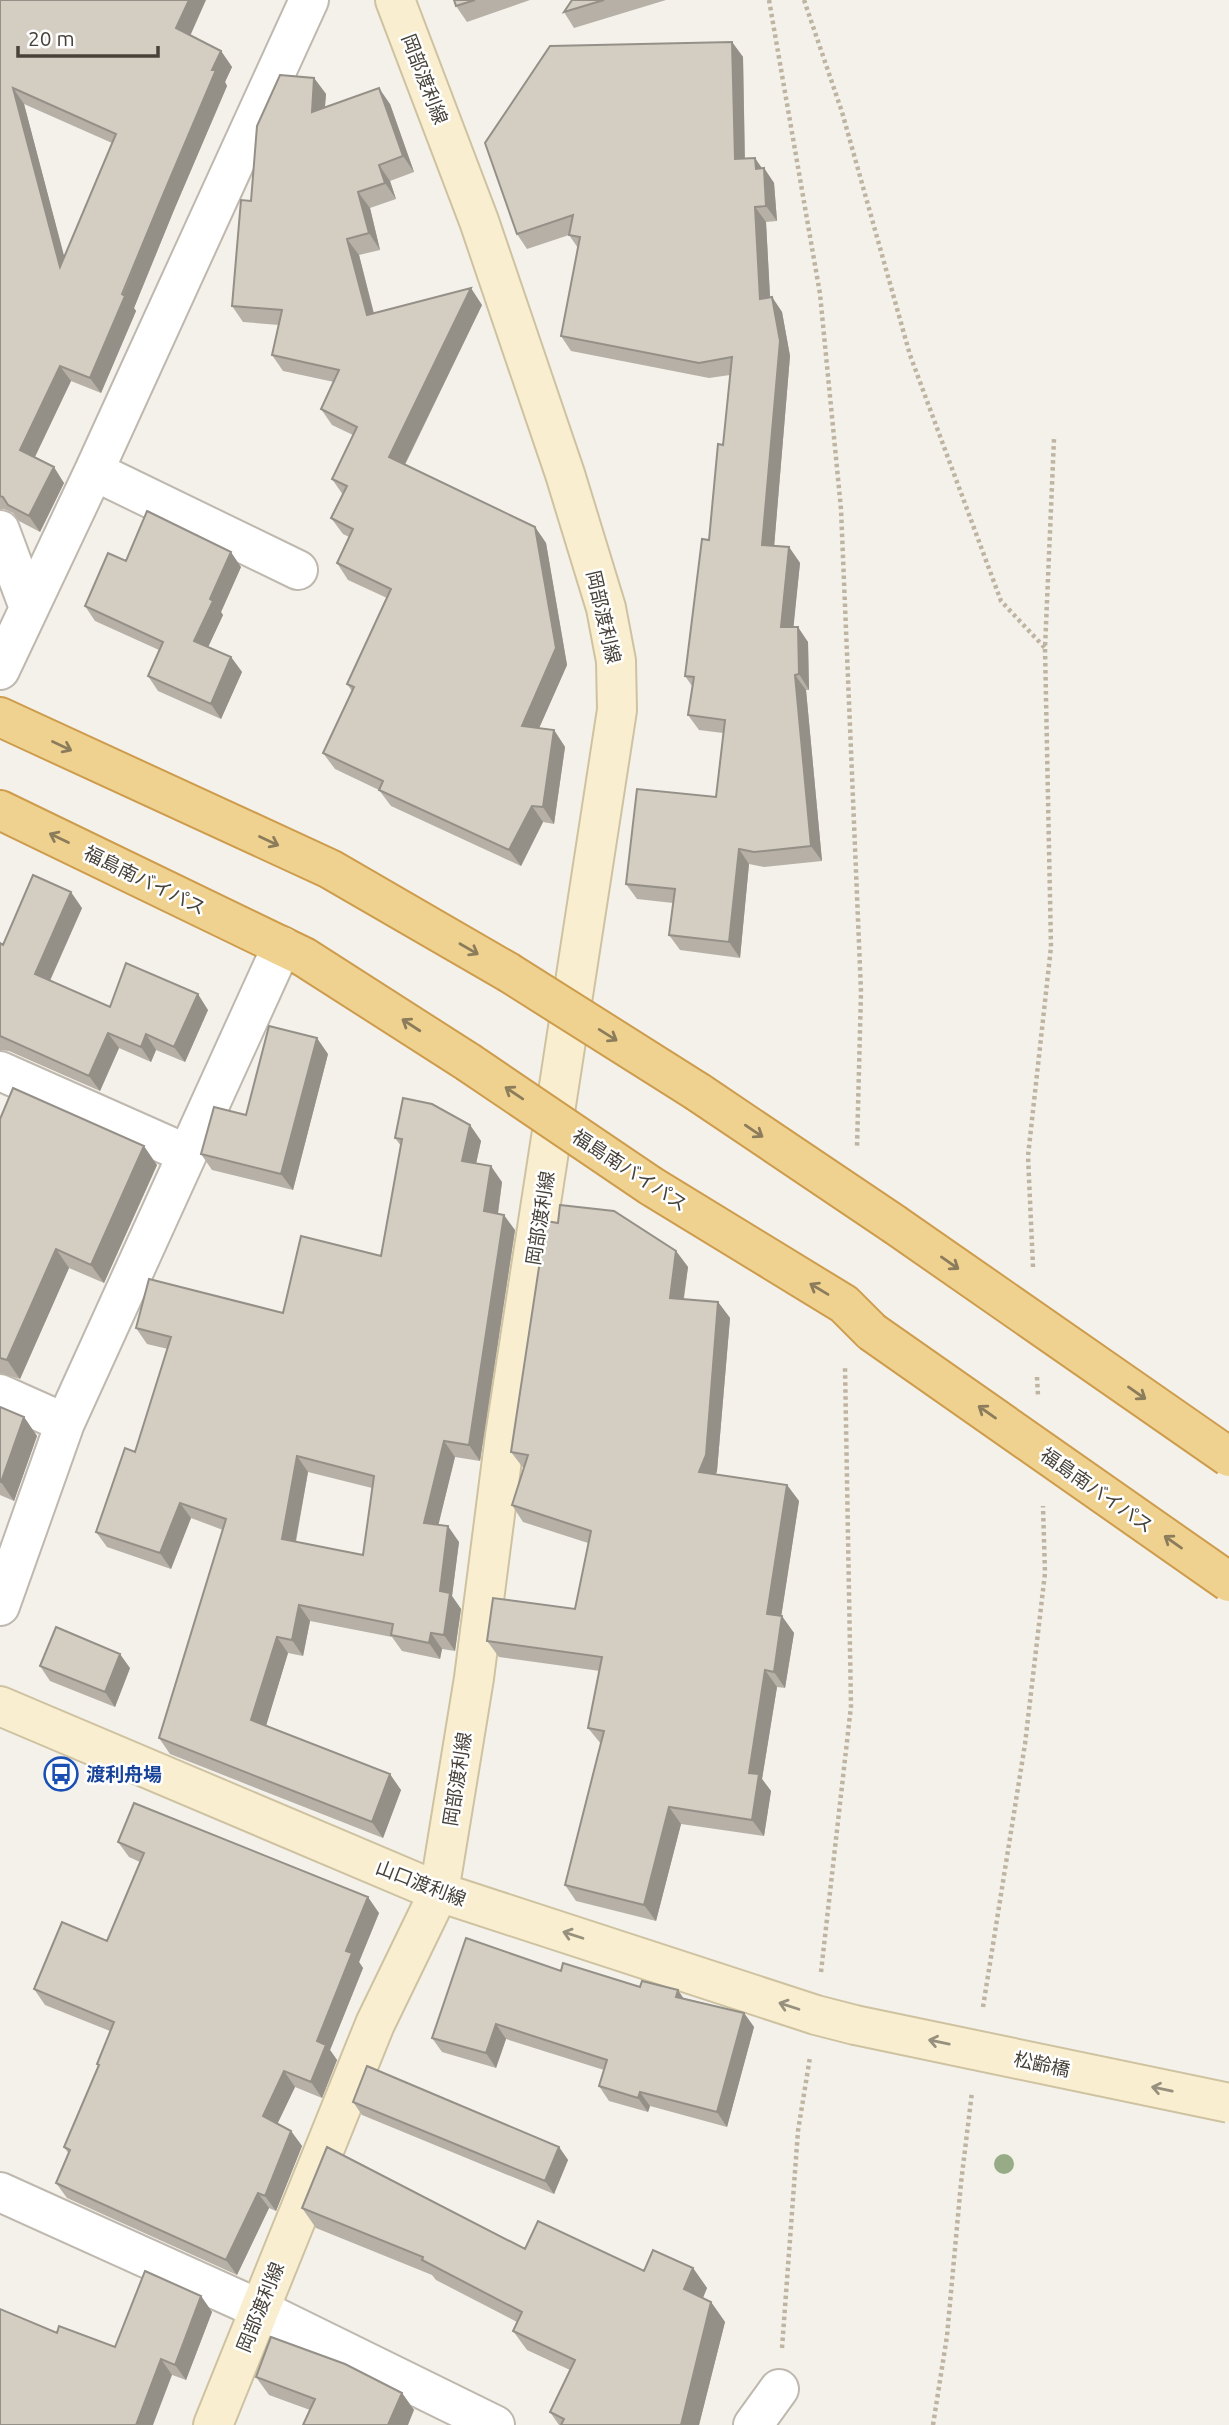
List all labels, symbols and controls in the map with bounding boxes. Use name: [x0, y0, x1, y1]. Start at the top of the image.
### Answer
scale bar: [18, 14, 158, 58]
text: 20 m: [28, 26, 75, 50]
street label: 岡部渡利線: [398, 31, 452, 127]
street label: 岡部渡利線: [583, 568, 625, 666]
one-way arrow: [51, 739, 72, 753]
one-way arrow: [49, 831, 70, 845]
one-way arrow: [257, 835, 279, 848]
street label: 福島南バイパス: [81, 841, 209, 919]
one-way arrow: [458, 942, 478, 956]
one-way arrow: [401, 1018, 421, 1032]
one-way arrow: [597, 1028, 617, 1042]
one-way arrow: [505, 1086, 524, 1100]
one-way arrow: [744, 1124, 764, 1138]
street label: 福島南バイパス: [568, 1125, 692, 1215]
street label: 岡部渡利線: [522, 1169, 558, 1267]
one-way arrow: [940, 1256, 959, 1270]
one-way arrow: [810, 1281, 830, 1295]
one-way arrow: [1127, 1386, 1146, 1400]
one-way arrow: [978, 1405, 997, 1419]
street label: 福島南バイパス: [1036, 1443, 1158, 1537]
one-way arrow: [1164, 1535, 1183, 1549]
street label: 岡部渡利線: [439, 1730, 475, 1828]
bus stop icon: 渡利舟場: [42, 1755, 80, 1793]
place label: 渡利舟場: [86, 1763, 162, 1785]
street label: 山口渡利線: [373, 1856, 469, 1910]
one-way arrow: [562, 1928, 584, 1941]
one-way arrow: [779, 1999, 801, 2011]
one-way arrow: [928, 2035, 951, 2049]
street label: 松齢橋: [1012, 2047, 1072, 2081]
one-way arrow: [1151, 2081, 1174, 2095]
street label: 岡部渡利線: [232, 2259, 288, 2355]

